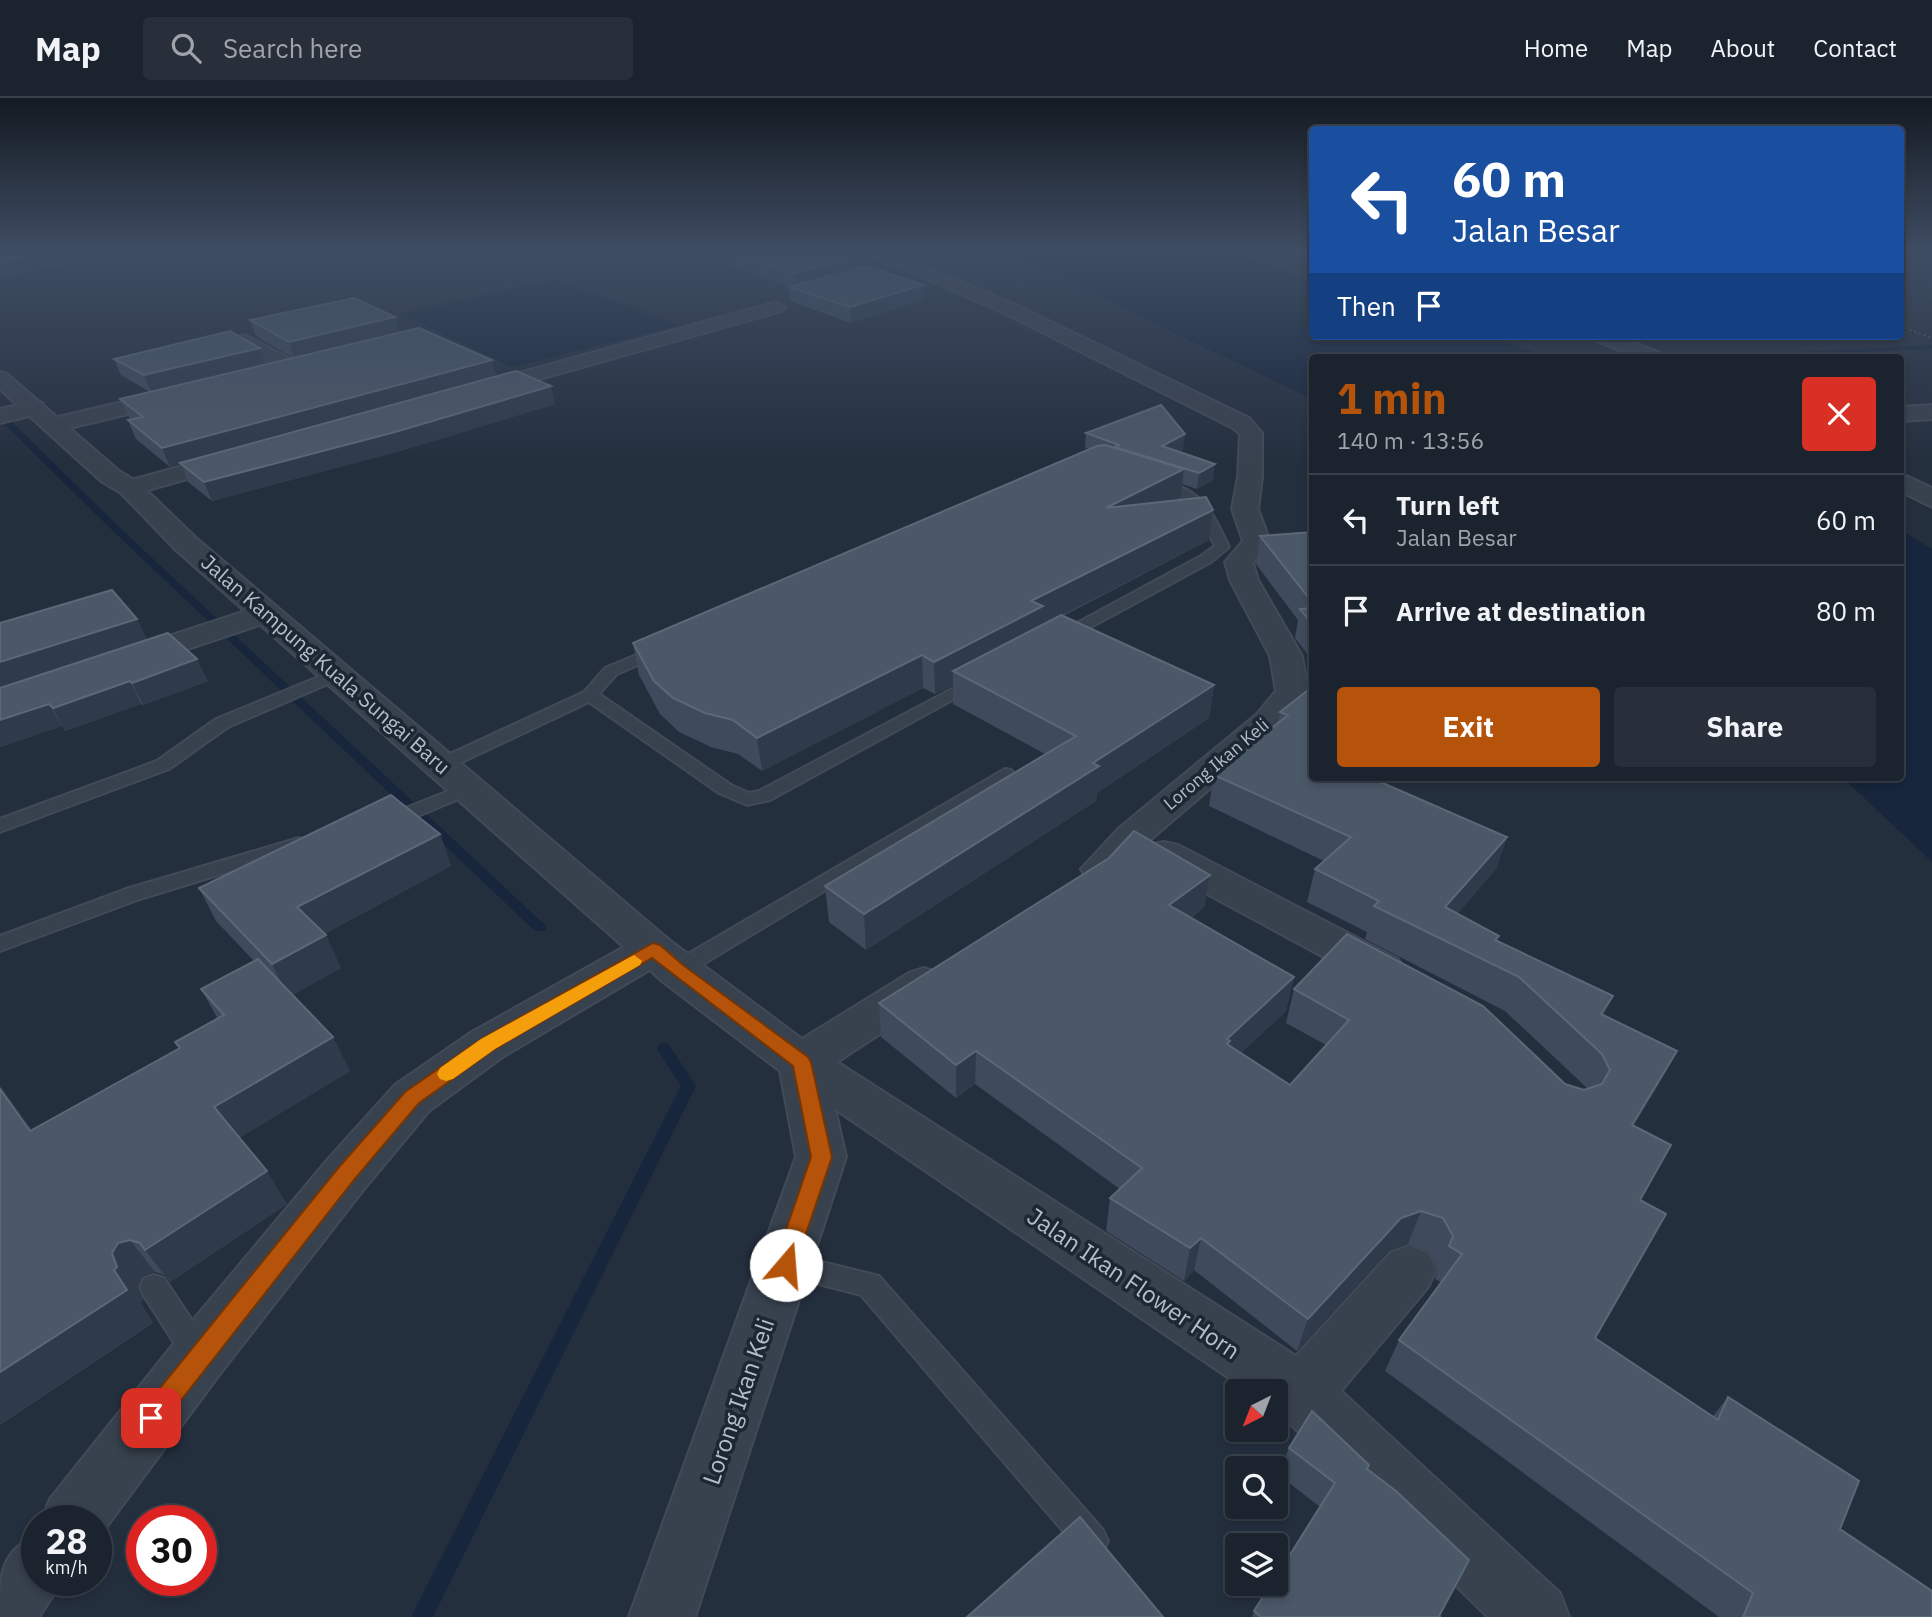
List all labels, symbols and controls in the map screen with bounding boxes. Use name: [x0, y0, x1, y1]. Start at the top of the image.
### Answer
search box: [143, 17, 633, 80]
text: Map: [35, 27, 101, 70]
icon: search: [167, 29, 205, 67]
text: Search here: [223, 31, 362, 65]
text: Home: [1524, 32, 1588, 64]
text: Map: [1626, 32, 1672, 64]
text: About: [1710, 32, 1775, 64]
text: Contact: [1813, 32, 1897, 64]
text: 60 m: [1452, 147, 1566, 210]
icon: left: [1337, 154, 1428, 245]
text: Jalan Besar: [1452, 209, 1620, 251]
icon: arrive: [1410, 287, 1448, 325]
text: Then: [1337, 289, 1396, 323]
text: 1 min: [1337, 371, 1447, 426]
button: close: [1802, 377, 1876, 451]
text: 140 m · 13:56: [1337, 425, 1484, 455]
text: Turn left: [1396, 488, 1499, 522]
icon: left: [1337, 501, 1375, 539]
text: 60 m: [1816, 503, 1876, 537]
text: Jalan Besar: [1396, 522, 1517, 552]
street label: Jalan Kampung Kuala Sungai Baru: [195, 548, 457, 780]
icon: arrive: [1337, 592, 1375, 630]
text: Arrive at destination: [1396, 594, 1646, 628]
text: 80 m: [1816, 594, 1876, 628]
button: Exit: [1337, 687, 1600, 767]
button: Share: [1614, 687, 1876, 767]
street label: Lorong Ikan Keli: [1159, 713, 1273, 815]
street label: Jalan Ikan Flower Horn: [1021, 1200, 1247, 1366]
position arrow: [749, 1228, 823, 1302]
street label: Lorong Ikan Keli: [695, 1314, 781, 1488]
north arrow: [1225, 1379, 1288, 1442]
map controls: [1225, 1379, 1288, 1596]
pin: [121, 1388, 181, 1448]
icon: arrive: [132, 1399, 170, 1437]
button: search: [1225, 1456, 1288, 1519]
speed limit sign: 30: [126, 1505, 217, 1596]
text: 28: [45, 1518, 88, 1564]
button: layers: [1225, 1533, 1288, 1596]
text: km/h: [45, 1556, 88, 1579]

